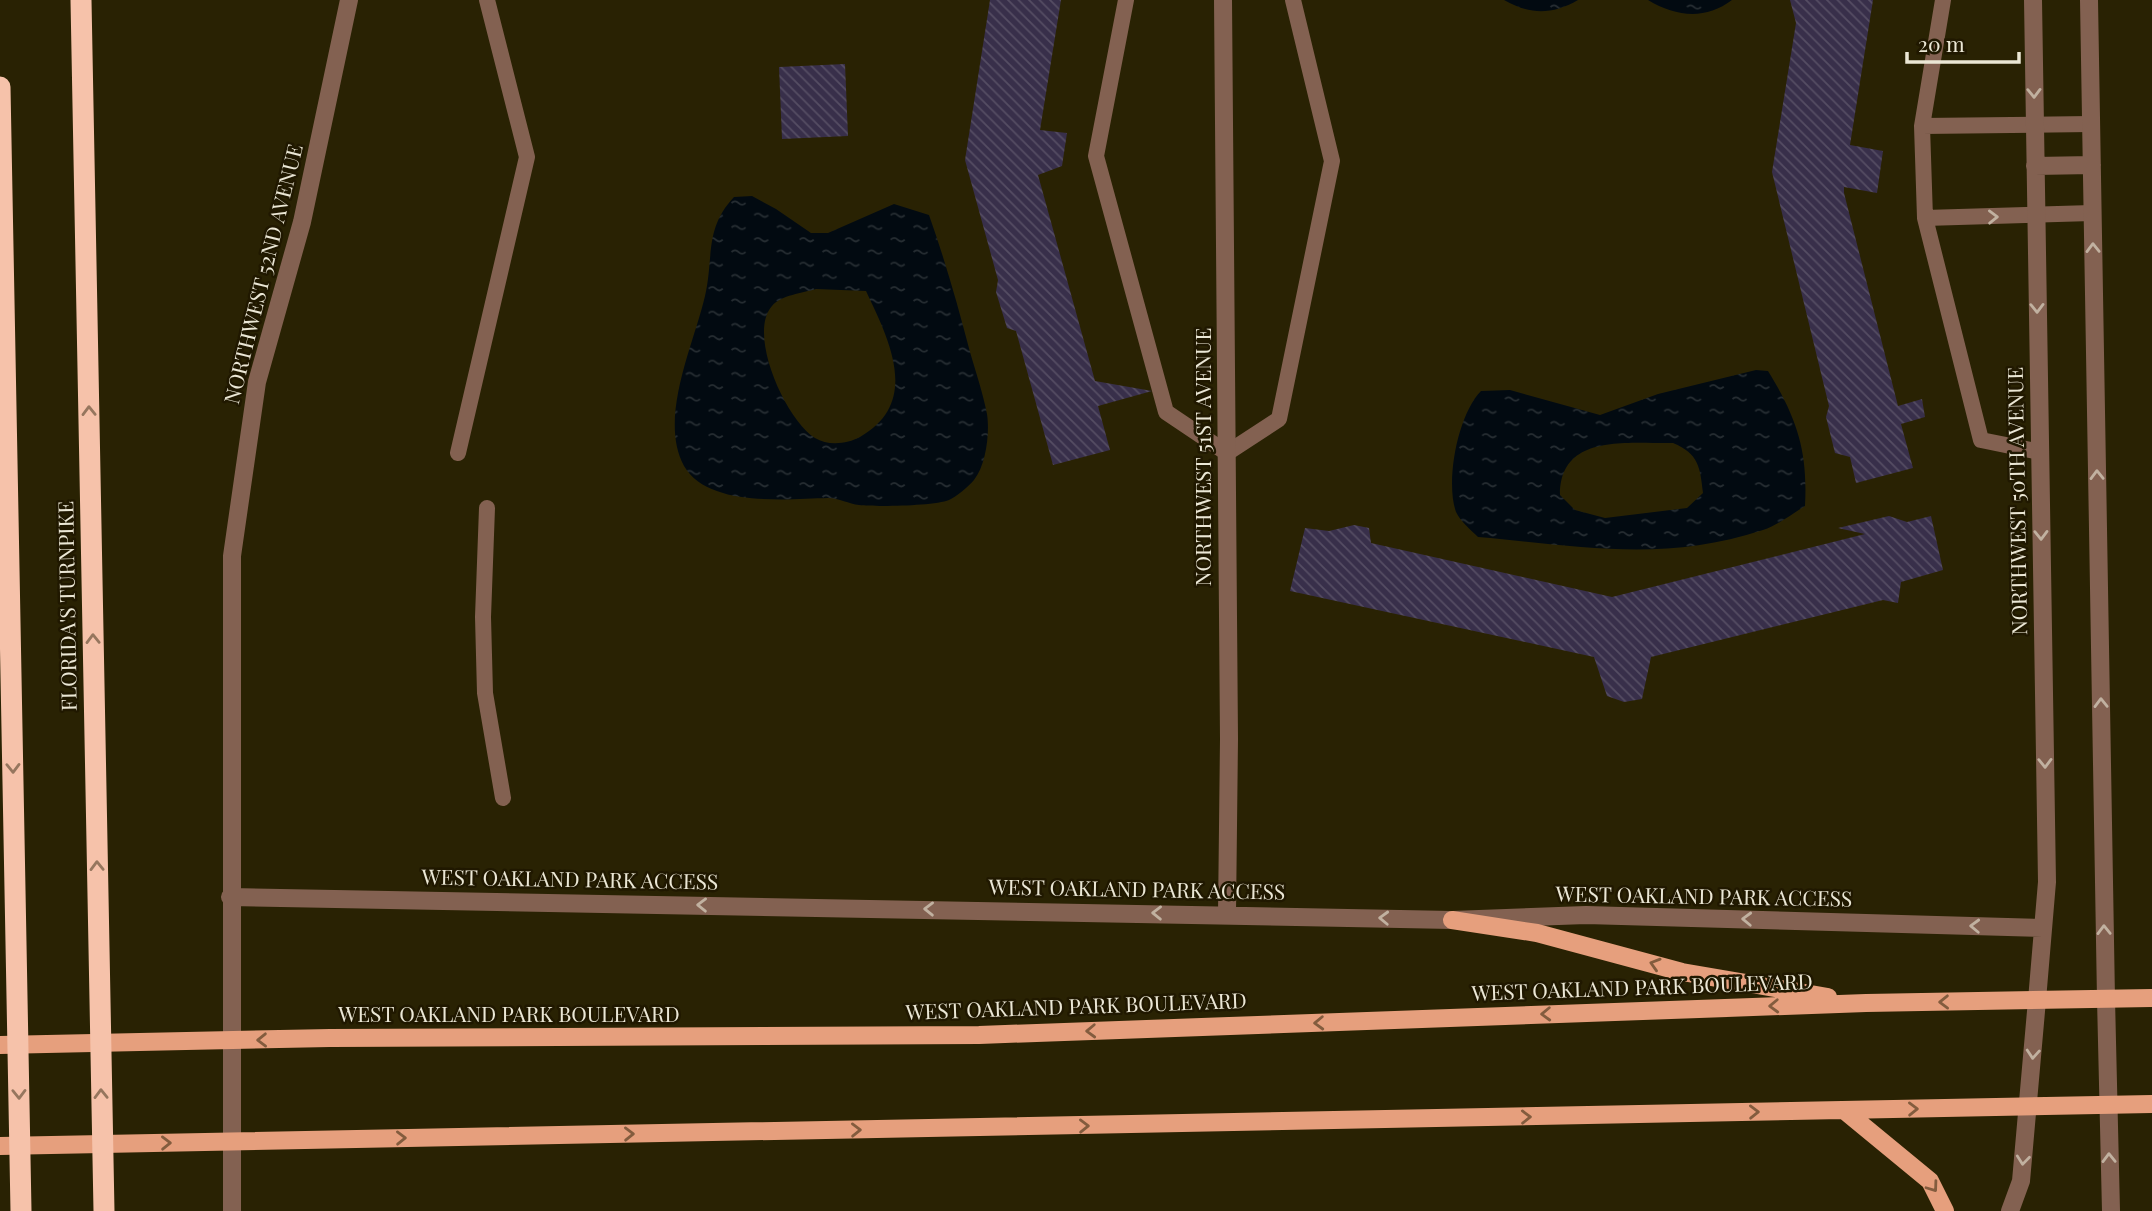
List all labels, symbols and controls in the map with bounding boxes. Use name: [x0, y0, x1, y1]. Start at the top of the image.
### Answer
scale bar: [1907, 21, 2019, 65]
text: 20 m: [1918, 29, 1965, 57]
one-way arrow: [2026, 88, 2042, 98]
street label: NORTHWEST 52ND AVENUE: [216, 141, 308, 406]
one-way arrow: [1989, 209, 1999, 225]
one-way arrow: [2085, 242, 2101, 253]
one-way arrow: [2029, 303, 2045, 314]
street label: NORTHWEST 51ST AVENUE: [1188, 328, 1216, 586]
street label: NORTHWEST 50TH AVENUE: [2000, 367, 2032, 635]
one-way arrow: [81, 406, 97, 416]
one-way arrow: [2089, 470, 2105, 480]
street label: FLORIDA'S TURNPIKE: [50, 501, 82, 711]
one-way arrow: [2033, 531, 2049, 541]
one-way arrow: [85, 633, 101, 644]
one-way arrow: [2093, 697, 2108, 708]
one-way arrow: [2037, 758, 2053, 769]
one-way arrow: [5, 763, 21, 773]
one-way arrow: [89, 861, 105, 871]
street label: WEST OAKLAND PARK ACCESS: [421, 861, 719, 895]
street label: WEST OAKLAND PARK ACCESS: [988, 871, 1286, 905]
street label: WEST OAKLAND PARK ACCESS: [1555, 878, 1853, 912]
one-way arrow: [696, 897, 706, 913]
one-way arrow: [923, 901, 934, 917]
one-way arrow: [1151, 905, 1161, 921]
one-way arrow: [1378, 911, 1389, 926]
one-way arrow: [1742, 912, 1753, 927]
one-way arrow: [1969, 918, 1979, 934]
one-way arrow: [2097, 925, 2112, 936]
one-way arrow: [1649, 957, 1661, 972]
street label: WEST OAKLAND PARK BOULEVARD: [1470, 966, 1813, 1006]
street label: WEST OAKLAND PARK BOULEVARD: [904, 985, 1247, 1025]
one-way arrow: [1938, 994, 1949, 1009]
street label: WEST OAKLAND PARK BOULEVARD: [337, 999, 680, 1027]
one-way arrow: [1768, 999, 1779, 1014]
one-way arrow: [1540, 1007, 1551, 1022]
one-way arrow: [1313, 1015, 1324, 1030]
one-way arrow: [1086, 1023, 1097, 1038]
one-way arrow: [256, 1032, 267, 1047]
one-way arrow: [2026, 1048, 2041, 1059]
one-way arrow: [94, 1088, 109, 1099]
one-way arrow: [11, 1089, 27, 1100]
one-way arrow: [1908, 1102, 1919, 1117]
one-way arrow: [1748, 1105, 1759, 1120]
one-way arrow: [1521, 1109, 1532, 1124]
one-way arrow: [1078, 1118, 1089, 1133]
one-way arrow: [852, 1122, 862, 1138]
one-way arrow: [624, 1127, 635, 1142]
one-way arrow: [396, 1131, 407, 1146]
one-way arrow: [161, 1135, 172, 1151]
one-way arrow: [2101, 1152, 2117, 1162]
one-way arrow: [2016, 1155, 2031, 1166]
one-way arrow: [1925, 1179, 1937, 1192]

